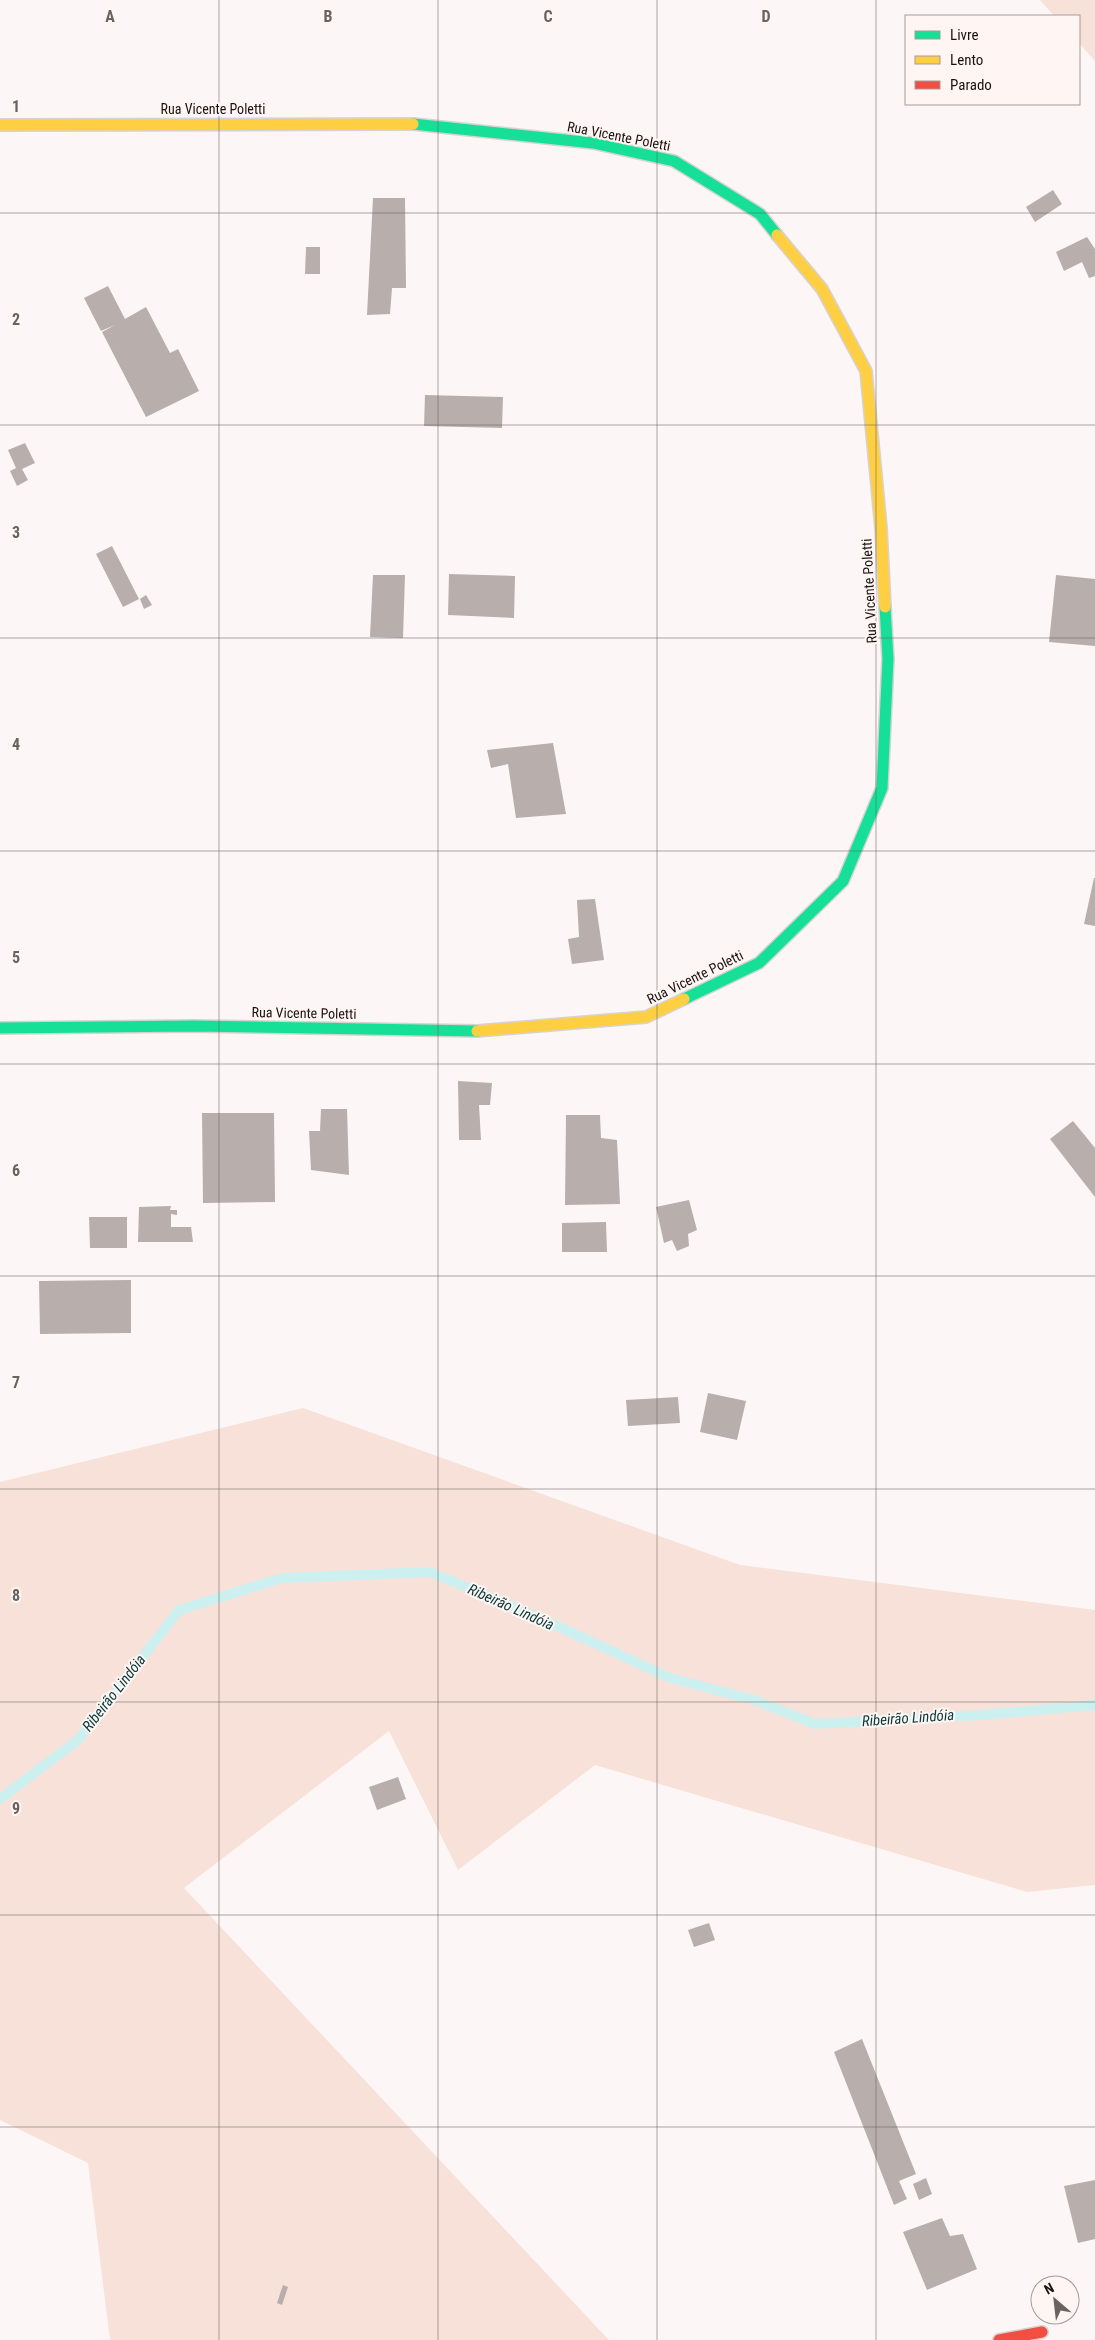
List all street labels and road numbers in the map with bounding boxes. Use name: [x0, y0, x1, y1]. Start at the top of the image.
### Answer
street label: Rua Vicente Poletti: [161, 101, 265, 117]
street label: Rua Vicente Poletti: [566, 118, 672, 154]
street label: Rua Vicente Poletti: [858, 538, 880, 644]
street label: Rua Vicente Poletti: [644, 947, 746, 1007]
street label: Rua Vicente Poletti: [251, 1004, 357, 1022]

